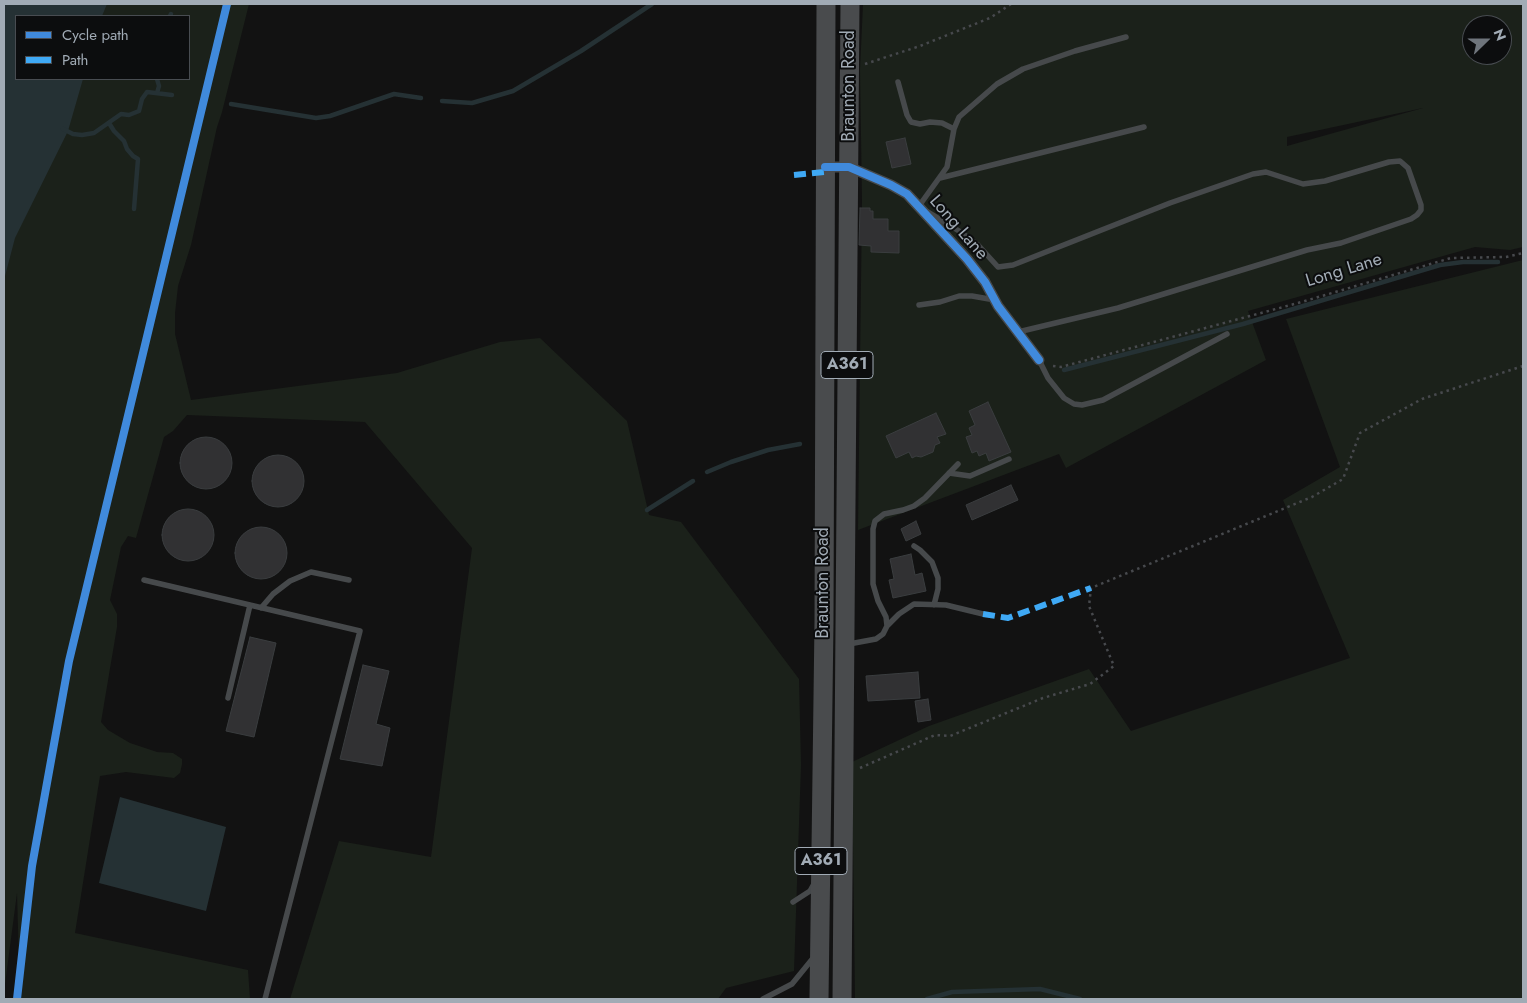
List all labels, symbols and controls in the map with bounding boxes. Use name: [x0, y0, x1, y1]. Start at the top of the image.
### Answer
legend: [15, 15, 190, 80]
north arrow: [1462, 15, 1512, 65]
text: Cycle path: [62, 24, 129, 46]
text: N: [1489, 26, 1511, 44]
street label: Braunton Road: [839, 30, 861, 142]
text: Path: [62, 49, 88, 71]
street label: Long Lane: [924, 191, 992, 265]
street label: Long Lane: [1303, 249, 1385, 293]
road number: A361: [821, 352, 873, 378]
street label: Braunton Road: [813, 527, 835, 639]
road number: A361: [795, 848, 847, 874]

